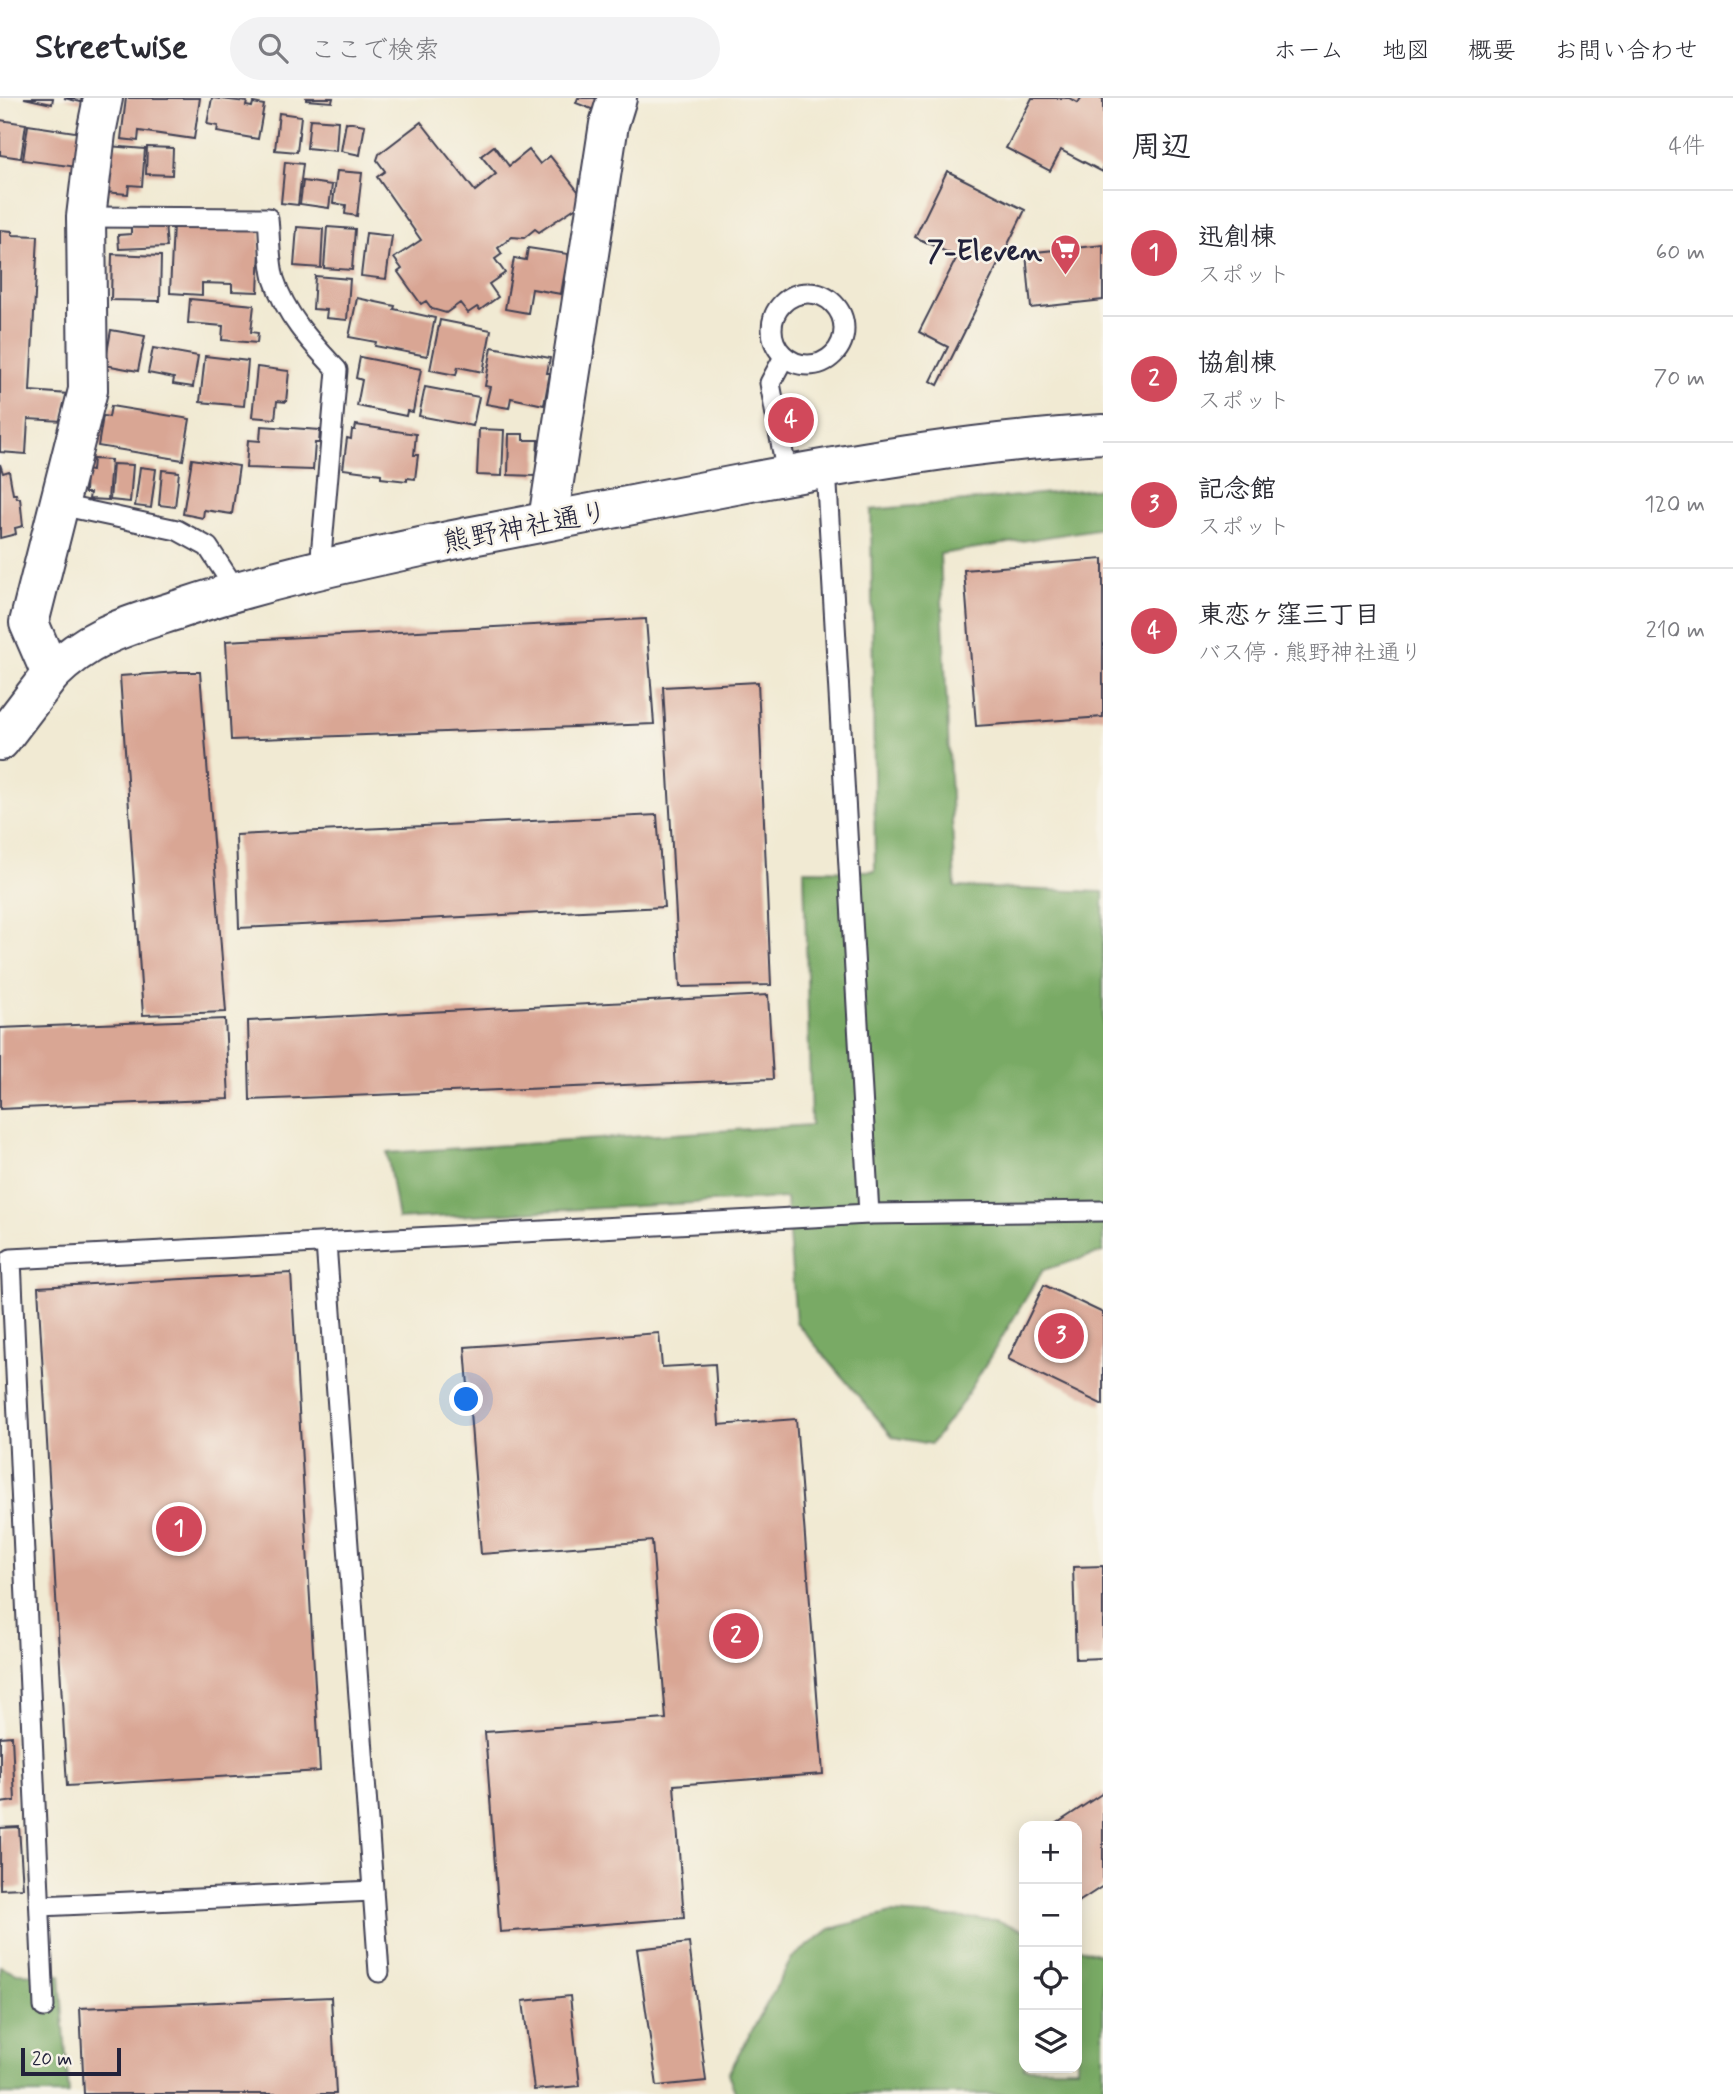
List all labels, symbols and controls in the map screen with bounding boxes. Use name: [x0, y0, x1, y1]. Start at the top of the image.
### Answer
search box: [230, 17, 720, 80]
text: Streetwise: [35, 26, 188, 70]
icon: search: [254, 29, 292, 67]
text: ここで検索: [310, 34, 440, 68]
text: ホーム: [1273, 36, 1344, 67]
text: 地図: [1382, 36, 1430, 67]
text: 概要: [1468, 36, 1516, 67]
text: お問い合わせ: [1554, 36, 1698, 67]
text: 周辺: [1131, 128, 1191, 167]
text: 4件: [1669, 132, 1705, 162]
text: 迅創棟: [1198, 221, 1276, 255]
supermarket icon: 7-Eleven: [1048, 233, 1082, 277]
place label: 7-Eleven: [927, 234, 1043, 271]
text: 1: [1149, 238, 1159, 268]
text: 60 m: [1656, 238, 1705, 268]
text: スポット: [1198, 261, 1290, 291]
text: 協創棟: [1198, 347, 1276, 381]
text: 2: [1148, 364, 1160, 394]
text: 70 m: [1653, 364, 1705, 394]
text: スポット: [1198, 387, 1290, 417]
pin: 4: [768, 394, 814, 446]
text: 記念館: [1198, 473, 1276, 507]
text: 3: [1149, 490, 1159, 520]
text: 120 m: [1644, 490, 1705, 520]
street label: 熊野神社通り: [439, 494, 611, 563]
text: スポット: [1198, 513, 1290, 543]
text: 東恋ヶ窪三丁目: [1198, 599, 1380, 633]
text: 4: [1147, 616, 1161, 646]
text: 210 m: [1645, 616, 1705, 646]
text: バス停 · 熊野神社通り: [1198, 639, 1423, 669]
pin: 3: [1038, 1310, 1084, 1362]
your location: [449, 1382, 483, 1416]
pin: 1: [156, 1503, 202, 1555]
pin: 2: [713, 1610, 759, 1662]
map controls: [1019, 1821, 1082, 2073]
button: +: [1019, 1821, 1082, 1884]
button: −: [1019, 1884, 1082, 1947]
button: locate: [1019, 1947, 1082, 2010]
button: layers: [1019, 2010, 1082, 2073]
scale bar: [21, 2045, 121, 2077]
text: 20 m: [32, 2047, 72, 2072]

